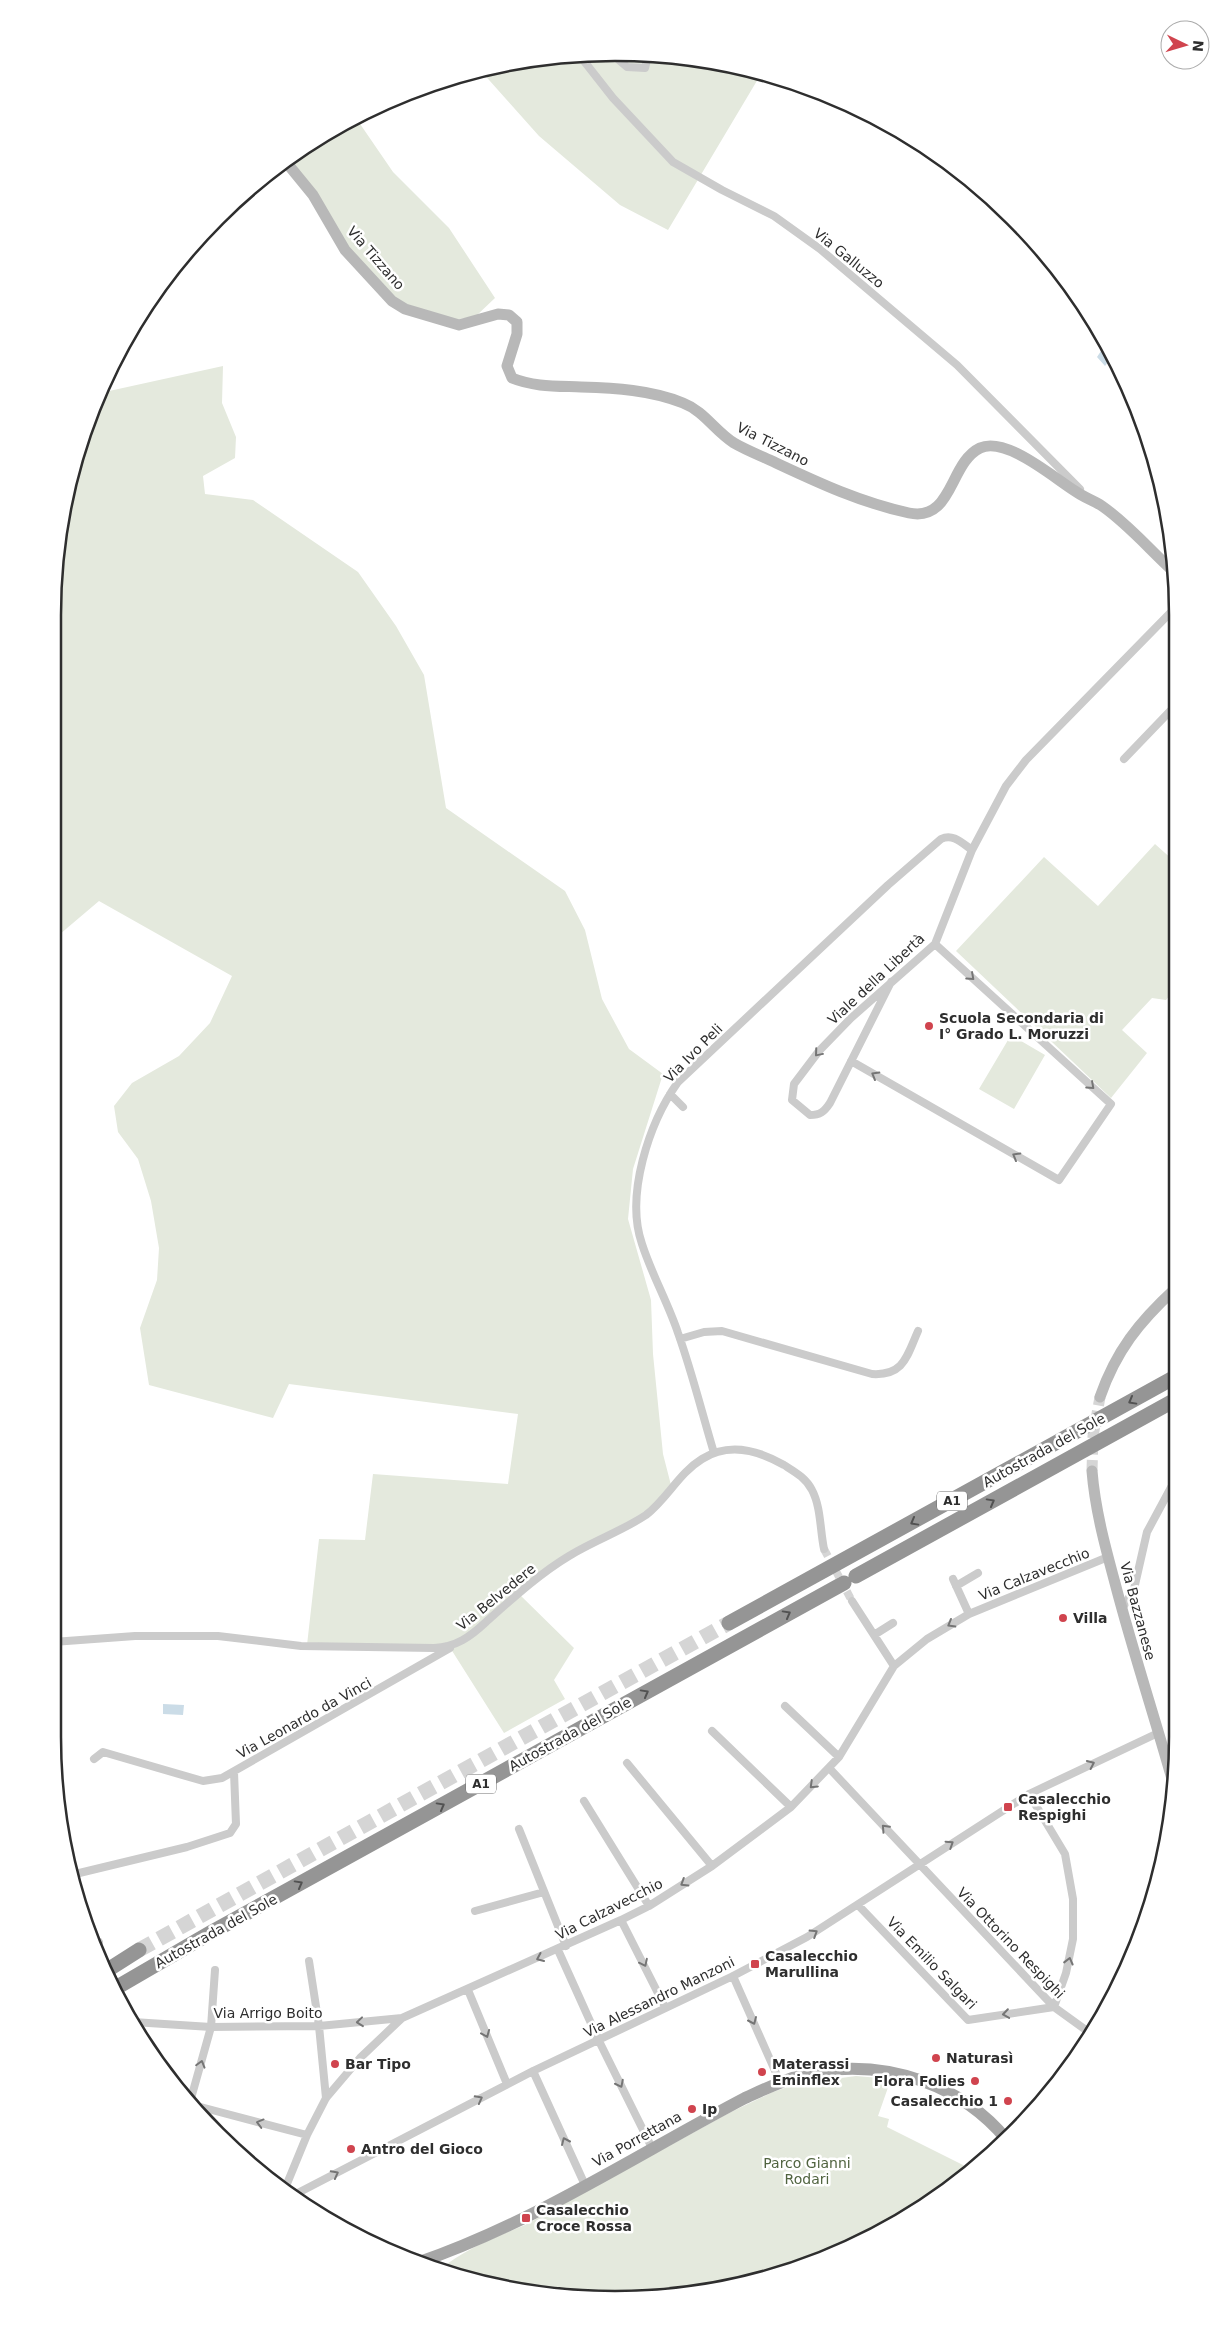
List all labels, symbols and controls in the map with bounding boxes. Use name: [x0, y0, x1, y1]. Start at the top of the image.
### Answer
north arrow: [1160, 20, 1210, 70]
text: N: [1189, 40, 1206, 53]
street label: Via Tizzano: [344, 223, 408, 293]
street label: Via Galluzzo: [811, 225, 887, 291]
street label: Via Tizzano: [734, 419, 812, 469]
street label: Viale della Libertà: [824, 930, 928, 1028]
one-way arrow: [965, 971, 974, 980]
place label: Scuola Secondaria di I° Grado L. Moruzzi: [939, 1010, 1104, 1042]
street label: Via Ivo Peli: [660, 1020, 726, 1086]
marker: Scuola Secondaria di I° Grado L. Moruzzi: [923, 1020, 935, 1032]
one-way arrow: [815, 1047, 824, 1056]
one-way arrow: [872, 1072, 881, 1082]
one-way arrow: [1086, 1080, 1095, 1089]
one-way arrow: [1013, 1152, 1022, 1162]
one-way arrow: [1129, 1395, 1138, 1405]
street label: Autostrada del Sole: [980, 1410, 1108, 1490]
road number: A1: [937, 1492, 967, 1510]
one-way arrow: [985, 1498, 994, 1508]
one-way arrow: [910, 1515, 919, 1525]
street label: Via Calzavecchio: [976, 1544, 1092, 1604]
street label: Via Belvedere: [453, 1560, 539, 1634]
street label: Via Bazzanese: [1117, 1560, 1159, 1662]
place label: Villa: [1073, 1610, 1107, 1626]
one-way arrow: [782, 1611, 791, 1621]
marker: Villa: [1057, 1612, 1069, 1624]
one-way arrow: [947, 1618, 956, 1628]
street label: Via Leonardo da Vinci: [234, 1674, 374, 1762]
one-way arrow: [639, 1689, 648, 1699]
street label: Autostrada del Sole: [506, 1694, 634, 1774]
one-way arrow: [1086, 1760, 1095, 1771]
road number: A1: [466, 1775, 496, 1794]
one-way arrow: [810, 1779, 819, 1788]
place label: Casalecchio Respighi: [1018, 1791, 1111, 1823]
marker: Casalecchio Respighi: [1002, 1801, 1014, 1813]
one-way arrow: [436, 1802, 445, 1812]
one-way arrow: [882, 1825, 891, 1834]
one-way arrow: [944, 1840, 953, 1850]
street label: Via Calzavecchio: [553, 1875, 665, 1943]
one-way arrow: [681, 1877, 690, 1886]
one-way arrow: [294, 1880, 303, 1890]
street label: Via Ottorino Respighi: [954, 1884, 1068, 2002]
street label: Autostrada del Sole: [152, 1891, 280, 1971]
street label: Via Emilio Salgari: [884, 1914, 980, 2012]
one-way arrow: [808, 1929, 817, 1939]
place label: Casalecchio Marullina: [765, 1948, 858, 1980]
one-way arrow: [536, 1951, 545, 1962]
street label: Via Alessandro Manzoni: [581, 1953, 737, 2041]
one-way arrow: [1063, 1956, 1074, 1965]
one-way arrow: [638, 1958, 648, 1967]
marker: Casalecchio Marullina: [749, 1958, 761, 1970]
street label: Via Arrigo Boito: [214, 2005, 322, 2021]
one-way arrow: [1001, 2009, 1010, 2019]
one-way arrow: [356, 2016, 364, 2027]
one-way arrow: [747, 2016, 757, 2024]
one-way arrow: [481, 2030, 491, 2038]
place label: Naturasì: [946, 2050, 1013, 2066]
marker: Naturasì: [930, 2052, 942, 2064]
place label: Bar Tipo: [345, 2056, 411, 2072]
place label: Materassi Eminflex: [772, 2056, 849, 2088]
marker: Bar Tipo: [329, 2058, 341, 2070]
one-way arrow: [195, 2061, 205, 2069]
marker: Materassi Eminflex: [756, 2066, 768, 2078]
place label: Flora Folies: [874, 2073, 965, 2089]
marker: Flora Folies: [969, 2075, 981, 2087]
one-way arrow: [614, 2079, 624, 2088]
place label: Casalecchio 1: [891, 2093, 998, 2109]
one-way arrow: [474, 2095, 483, 2105]
marker: Casalecchio 1: [1002, 2095, 1014, 2107]
place label: Ip: [702, 2101, 717, 2117]
marker: Ip: [686, 2103, 698, 2115]
street label: Via Porrettana: [590, 2108, 684, 2170]
one-way arrow: [255, 2118, 264, 2129]
one-way arrow: [561, 2137, 571, 2146]
place label: Antro del Gioco: [361, 2141, 483, 2157]
marker: Antro del Gioco: [345, 2143, 357, 2155]
park label: Parco Gianni Rodari: [763, 2155, 851, 2187]
one-way arrow: [330, 2170, 339, 2180]
place label: Casalecchio Croce Rossa: [536, 2202, 632, 2234]
marker: Casalecchio Croce Rossa: [520, 2212, 532, 2224]

